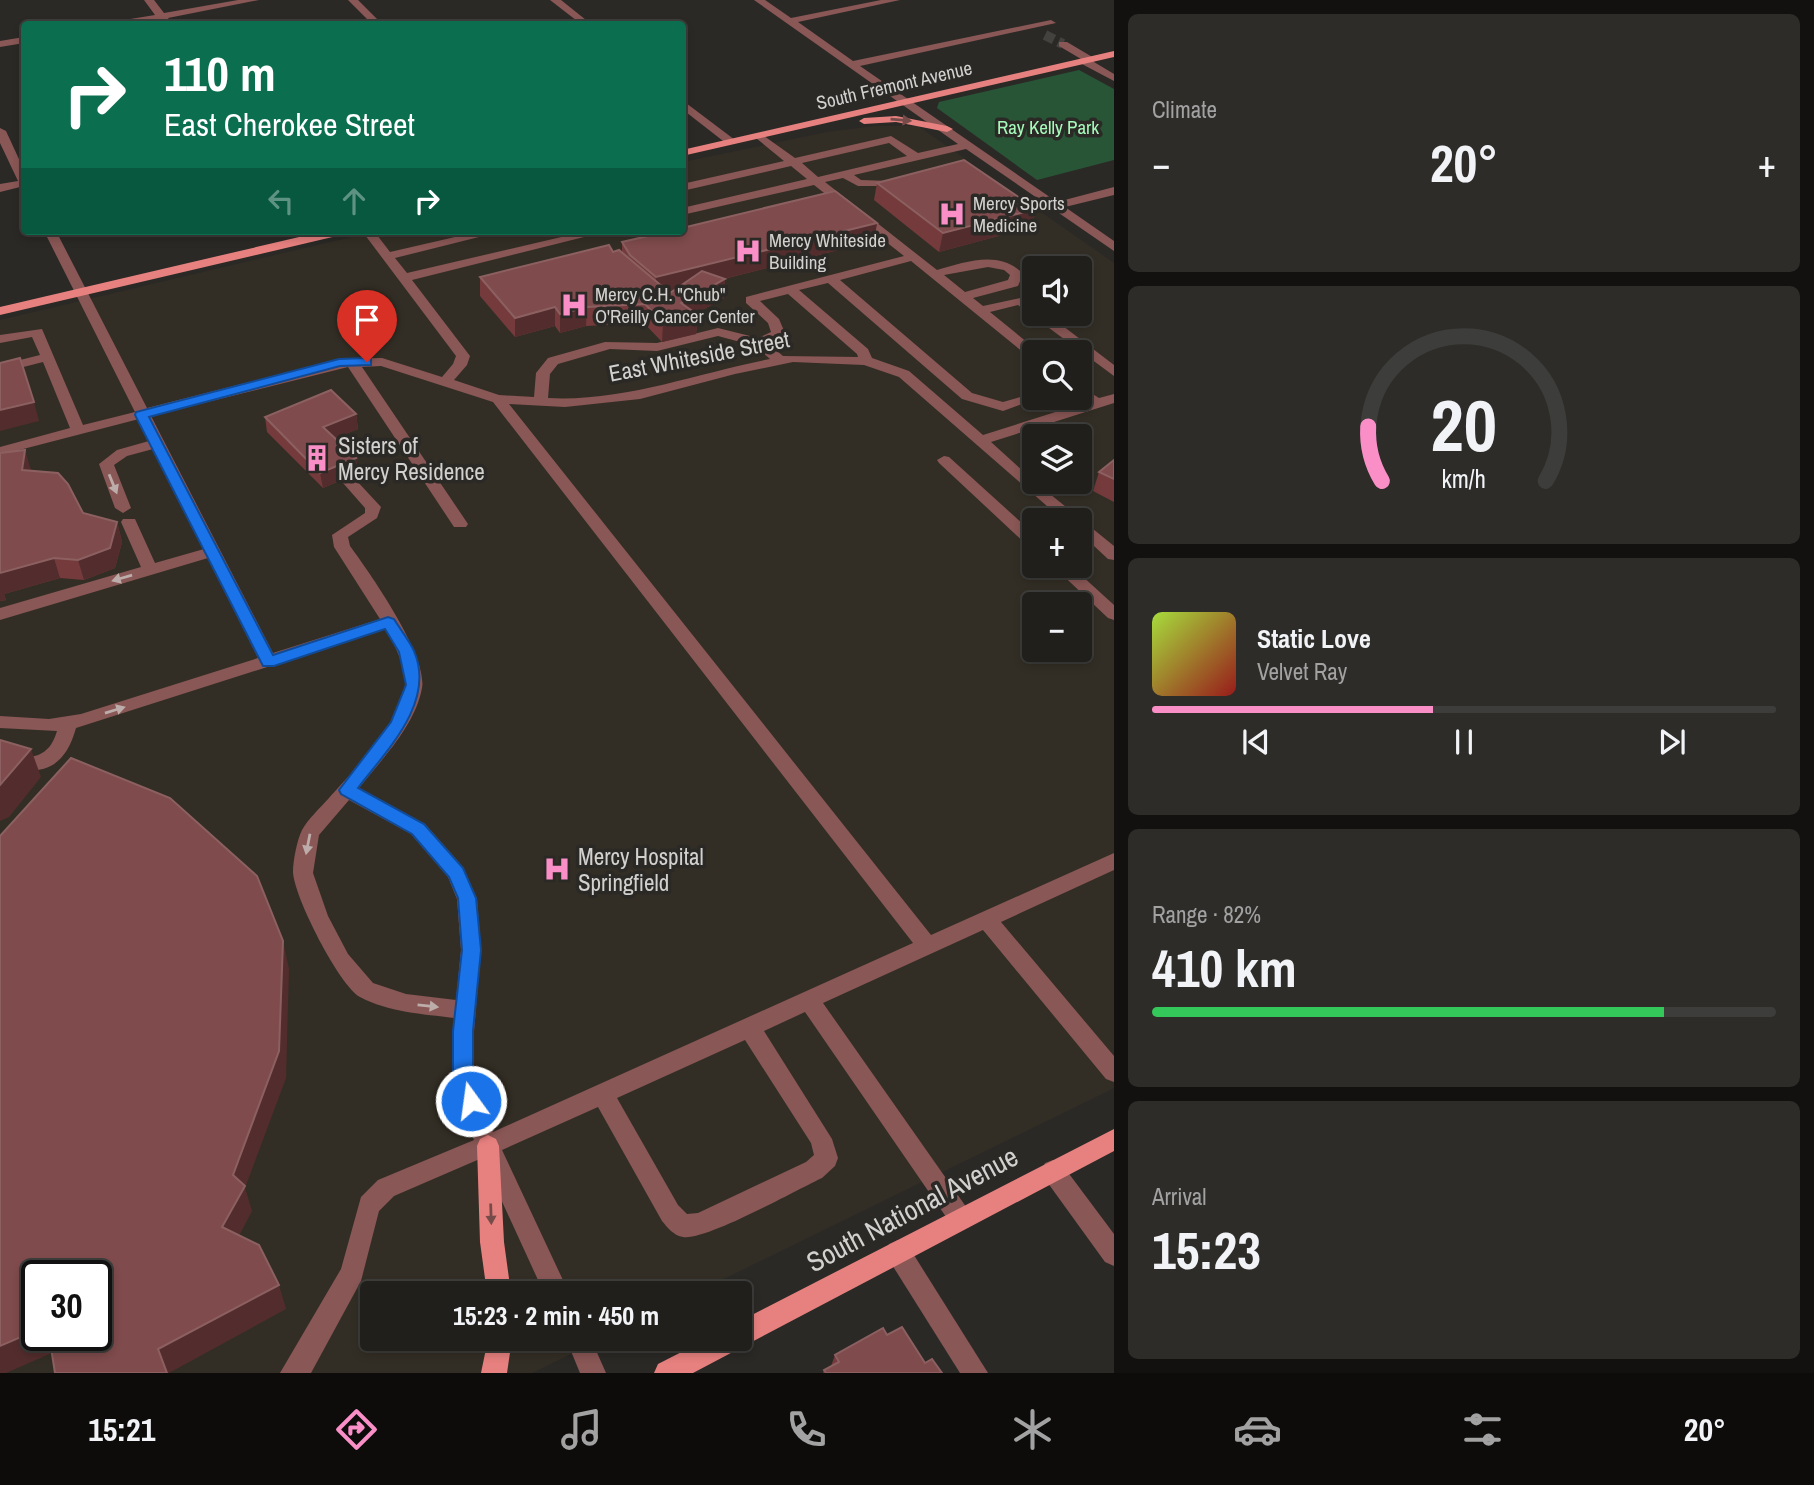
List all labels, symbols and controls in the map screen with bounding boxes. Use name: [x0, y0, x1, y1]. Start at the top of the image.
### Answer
text: 110 m: [164, 40, 276, 106]
icon: right: [49, 49, 140, 140]
street label: South Fremont Avenue: [814, 54, 974, 116]
text: Climate: [1152, 94, 1217, 125]
text: East Cherokee Street: [164, 103, 415, 146]
park label: Ray Kelly Park: [997, 114, 1099, 140]
one-way arrow: [890, 115, 912, 126]
text: 20°: [1430, 128, 1498, 198]
text: −: [1152, 138, 1170, 189]
text: +: [1758, 138, 1776, 189]
icon: left: [262, 182, 300, 220]
icon: ahead: [335, 182, 373, 220]
icon: right: [408, 182, 446, 220]
place label: Mercy Sports Medicine: [973, 190, 1065, 238]
hospital icon: Mercy Sports Medicine: [937, 199, 967, 229]
place label: Mercy Whiteside Building: [769, 227, 886, 275]
hospital icon: Mercy Whiteside Building: [733, 236, 763, 266]
map controls: [1022, 256, 1092, 662]
button: sound: [1022, 256, 1092, 326]
place label: Mercy C.H. "Chub" O'Reilly Cancer Center: [595, 281, 756, 329]
pin: [337, 290, 397, 362]
hospital icon: Mercy C.H. "Chub" O'Reilly Cancer Center: [559, 290, 589, 320]
icon: arrive: [348, 301, 386, 339]
street label: East Whiteside Street: [606, 323, 792, 389]
button: search: [1022, 340, 1092, 410]
text: 20: [1431, 376, 1497, 474]
button: layers: [1022, 424, 1092, 494]
place label: Sisters of Mercy Residence: [338, 430, 485, 487]
building icon: Sisters of Mercy Residence: [302, 443, 332, 473]
text: km/h: [1442, 461, 1486, 495]
one-way arrow: [107, 473, 118, 494]
button: +: [1022, 508, 1092, 578]
one-way arrow: [112, 573, 133, 583]
button: −: [1022, 592, 1092, 662]
text: Static Love: [1257, 621, 1371, 656]
text: Velvet Ray: [1257, 656, 1347, 687]
one-way arrow: [105, 704, 126, 715]
icon: previous: [1237, 723, 1275, 761]
icon: pause: [1445, 723, 1483, 761]
icon: next: [1653, 723, 1691, 761]
one-way arrow: [303, 833, 314, 855]
place label: Mercy Hospital Springfield: [578, 841, 704, 898]
hospital icon: Mercy Hospital Springfield: [542, 854, 572, 884]
text: Range · 82%: [1152, 899, 1261, 930]
text: 410 km: [1152, 933, 1297, 1003]
one-way arrow: [417, 1000, 439, 1011]
position arrow: [434, 1064, 508, 1138]
street label: South National Avenue: [800, 1137, 1024, 1281]
text: Arrival: [1152, 1181, 1207, 1212]
one-way arrow: [485, 1203, 496, 1225]
text: 15:23: [1152, 1215, 1261, 1285]
speed limit sign: 30: [21, 1260, 112, 1351]
text: 15:23 · 2 min · 450 m: [453, 1298, 659, 1333]
icon: directions: [332, 1405, 381, 1454]
icon: music: [557, 1405, 606, 1454]
icon: phone: [782, 1405, 831, 1454]
icon: climate: [1008, 1405, 1057, 1454]
icon: car: [1233, 1405, 1282, 1454]
icon: filters: [1458, 1405, 1507, 1454]
text: 15:21: [88, 1408, 155, 1451]
text: 20°: [1684, 1408, 1726, 1451]

